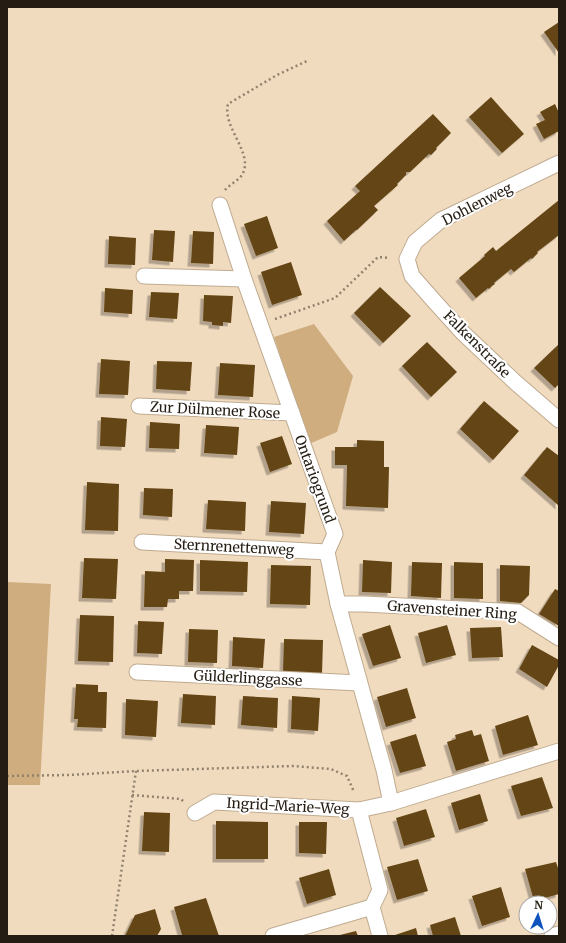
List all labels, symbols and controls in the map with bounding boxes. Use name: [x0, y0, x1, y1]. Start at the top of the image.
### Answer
street label: Dohlenweg: [439, 178, 516, 229]
street label: Falkenstraße: [440, 307, 514, 381]
street label: Zur Dülmener Rose: [149, 398, 281, 422]
street label: Ontariogrund: [291, 432, 340, 526]
street label: Sternrenettenweg: [173, 535, 295, 559]
street label: Gravensteiner Ring: [387, 596, 518, 624]
street label: Gülderlinggasse: [193, 666, 303, 690]
street label: Ingrid-Marie-Weg: [226, 794, 350, 818]
north arrow: [518, 895, 558, 935]
text: N: [534, 898, 544, 912]

